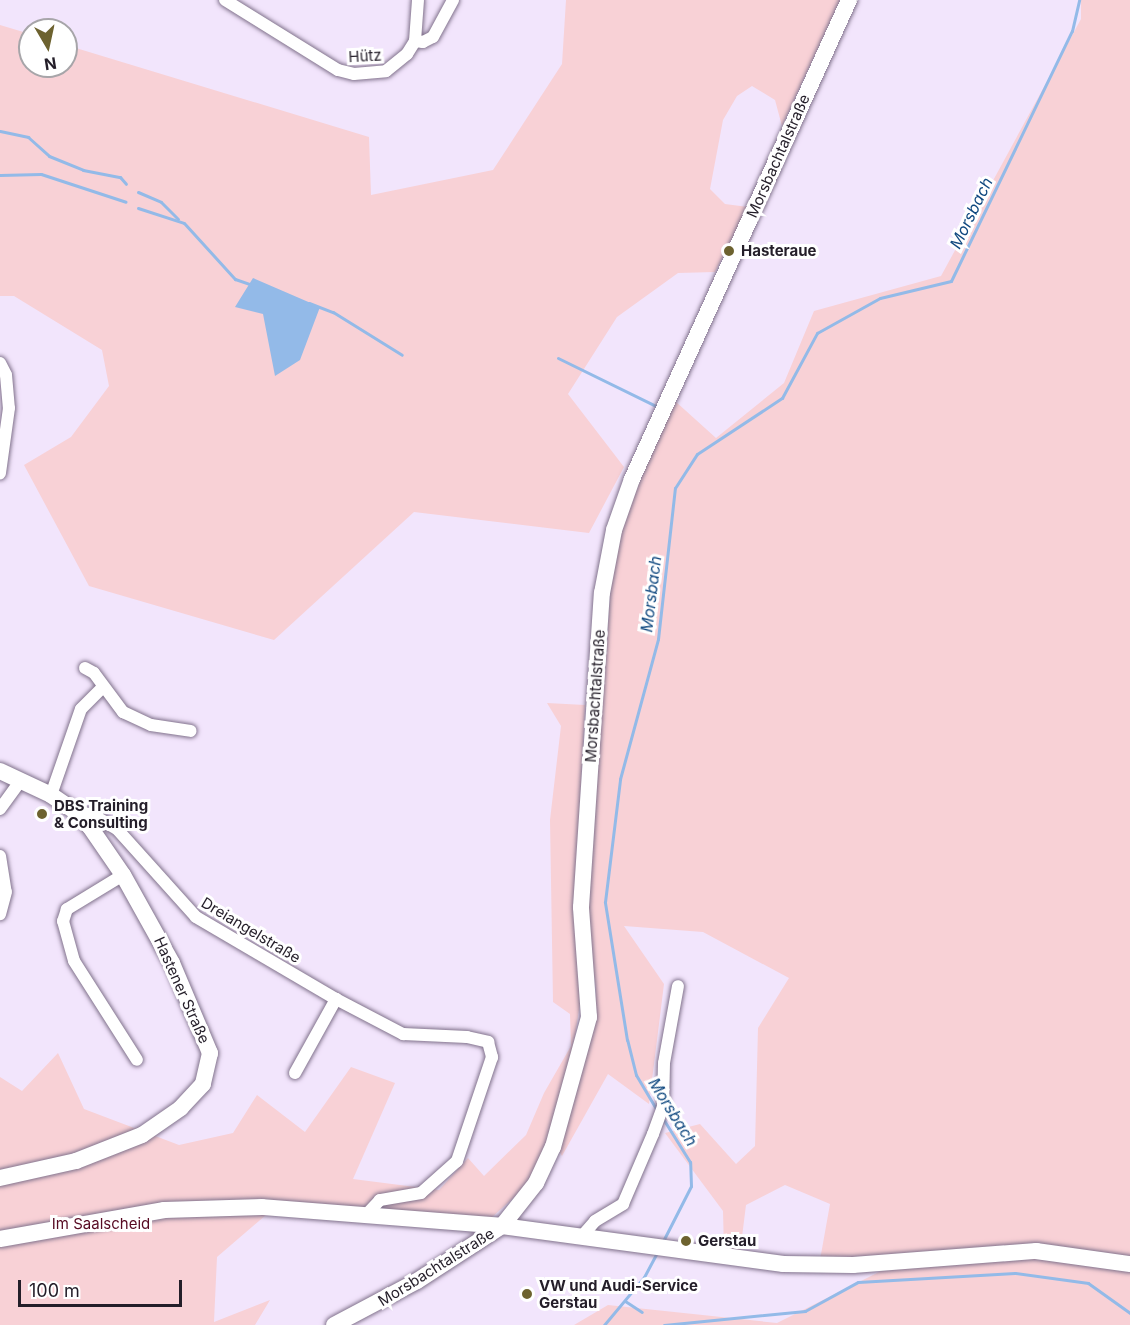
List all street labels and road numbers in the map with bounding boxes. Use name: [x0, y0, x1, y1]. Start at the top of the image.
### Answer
street label: Hütz: [348, 46, 382, 66]
street label: Morsbachtalstraße: [743, 91, 813, 221]
street label: Morsbachtalstraße: [581, 629, 609, 763]
street label: Dreiangelstraße: [198, 893, 304, 967]
street label: Hastener Straße: [150, 934, 214, 1046]
street label: Morsbachtalstraße: [375, 1224, 497, 1310]

